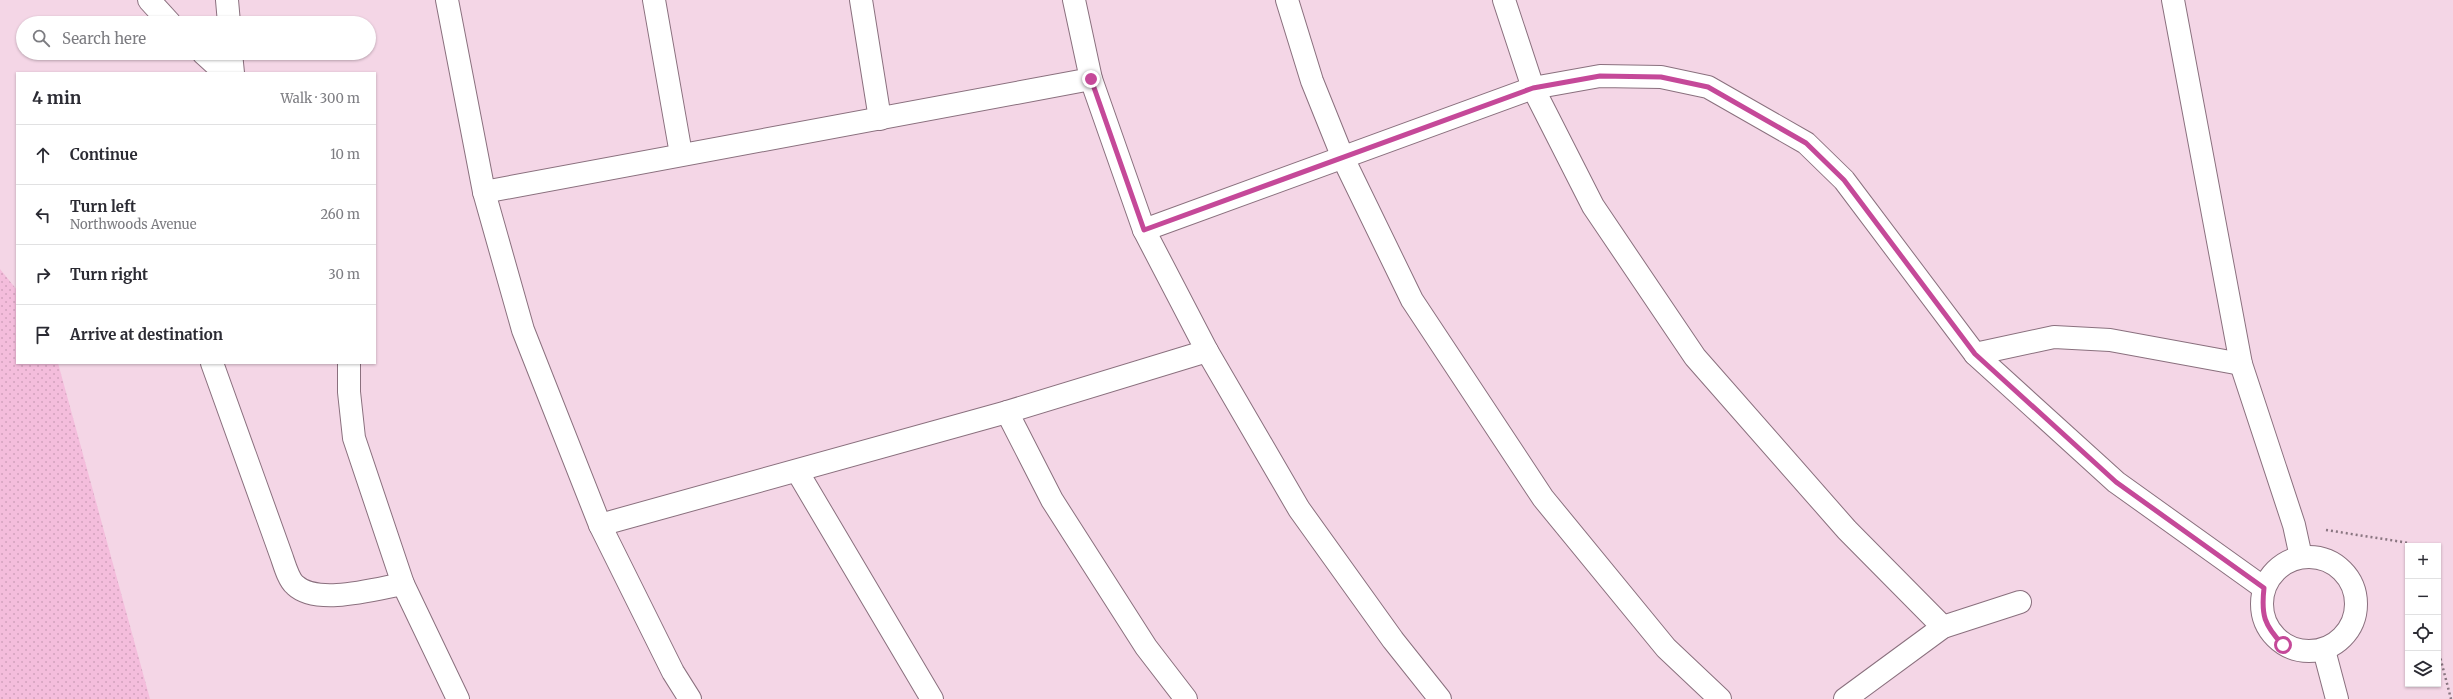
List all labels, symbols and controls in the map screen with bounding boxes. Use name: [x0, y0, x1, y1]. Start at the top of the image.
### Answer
search box: [16, 16, 376, 60]
icon: search: [30, 27, 52, 49]
text: Search here: [62, 29, 146, 48]
route end: [1082, 70, 1100, 88]
text: 4 min: [32, 87, 81, 109]
text: Walk · 300 m: [280, 90, 360, 107]
icon: ahead: [32, 144, 54, 166]
text: Continue: [70, 145, 138, 164]
text: 10 m: [330, 146, 360, 163]
text: Turn left: [70, 197, 136, 216]
icon: left: [32, 204, 54, 226]
text: 260 m: [320, 206, 360, 223]
text: Northwoods Avenue: [70, 216, 196, 233]
icon: right: [32, 264, 54, 286]
text: Turn right: [70, 265, 148, 284]
text: 30 m: [328, 266, 360, 283]
icon: arrive: [32, 324, 54, 346]
text: Arrive at destination: [70, 325, 223, 344]
map controls: [2405, 543, 2441, 687]
button: +: [2405, 543, 2441, 579]
button: −: [2405, 579, 2441, 615]
button: locate: [2405, 615, 2441, 651]
route start: [2274, 636, 2292, 654]
button: layers: [2405, 651, 2441, 687]

